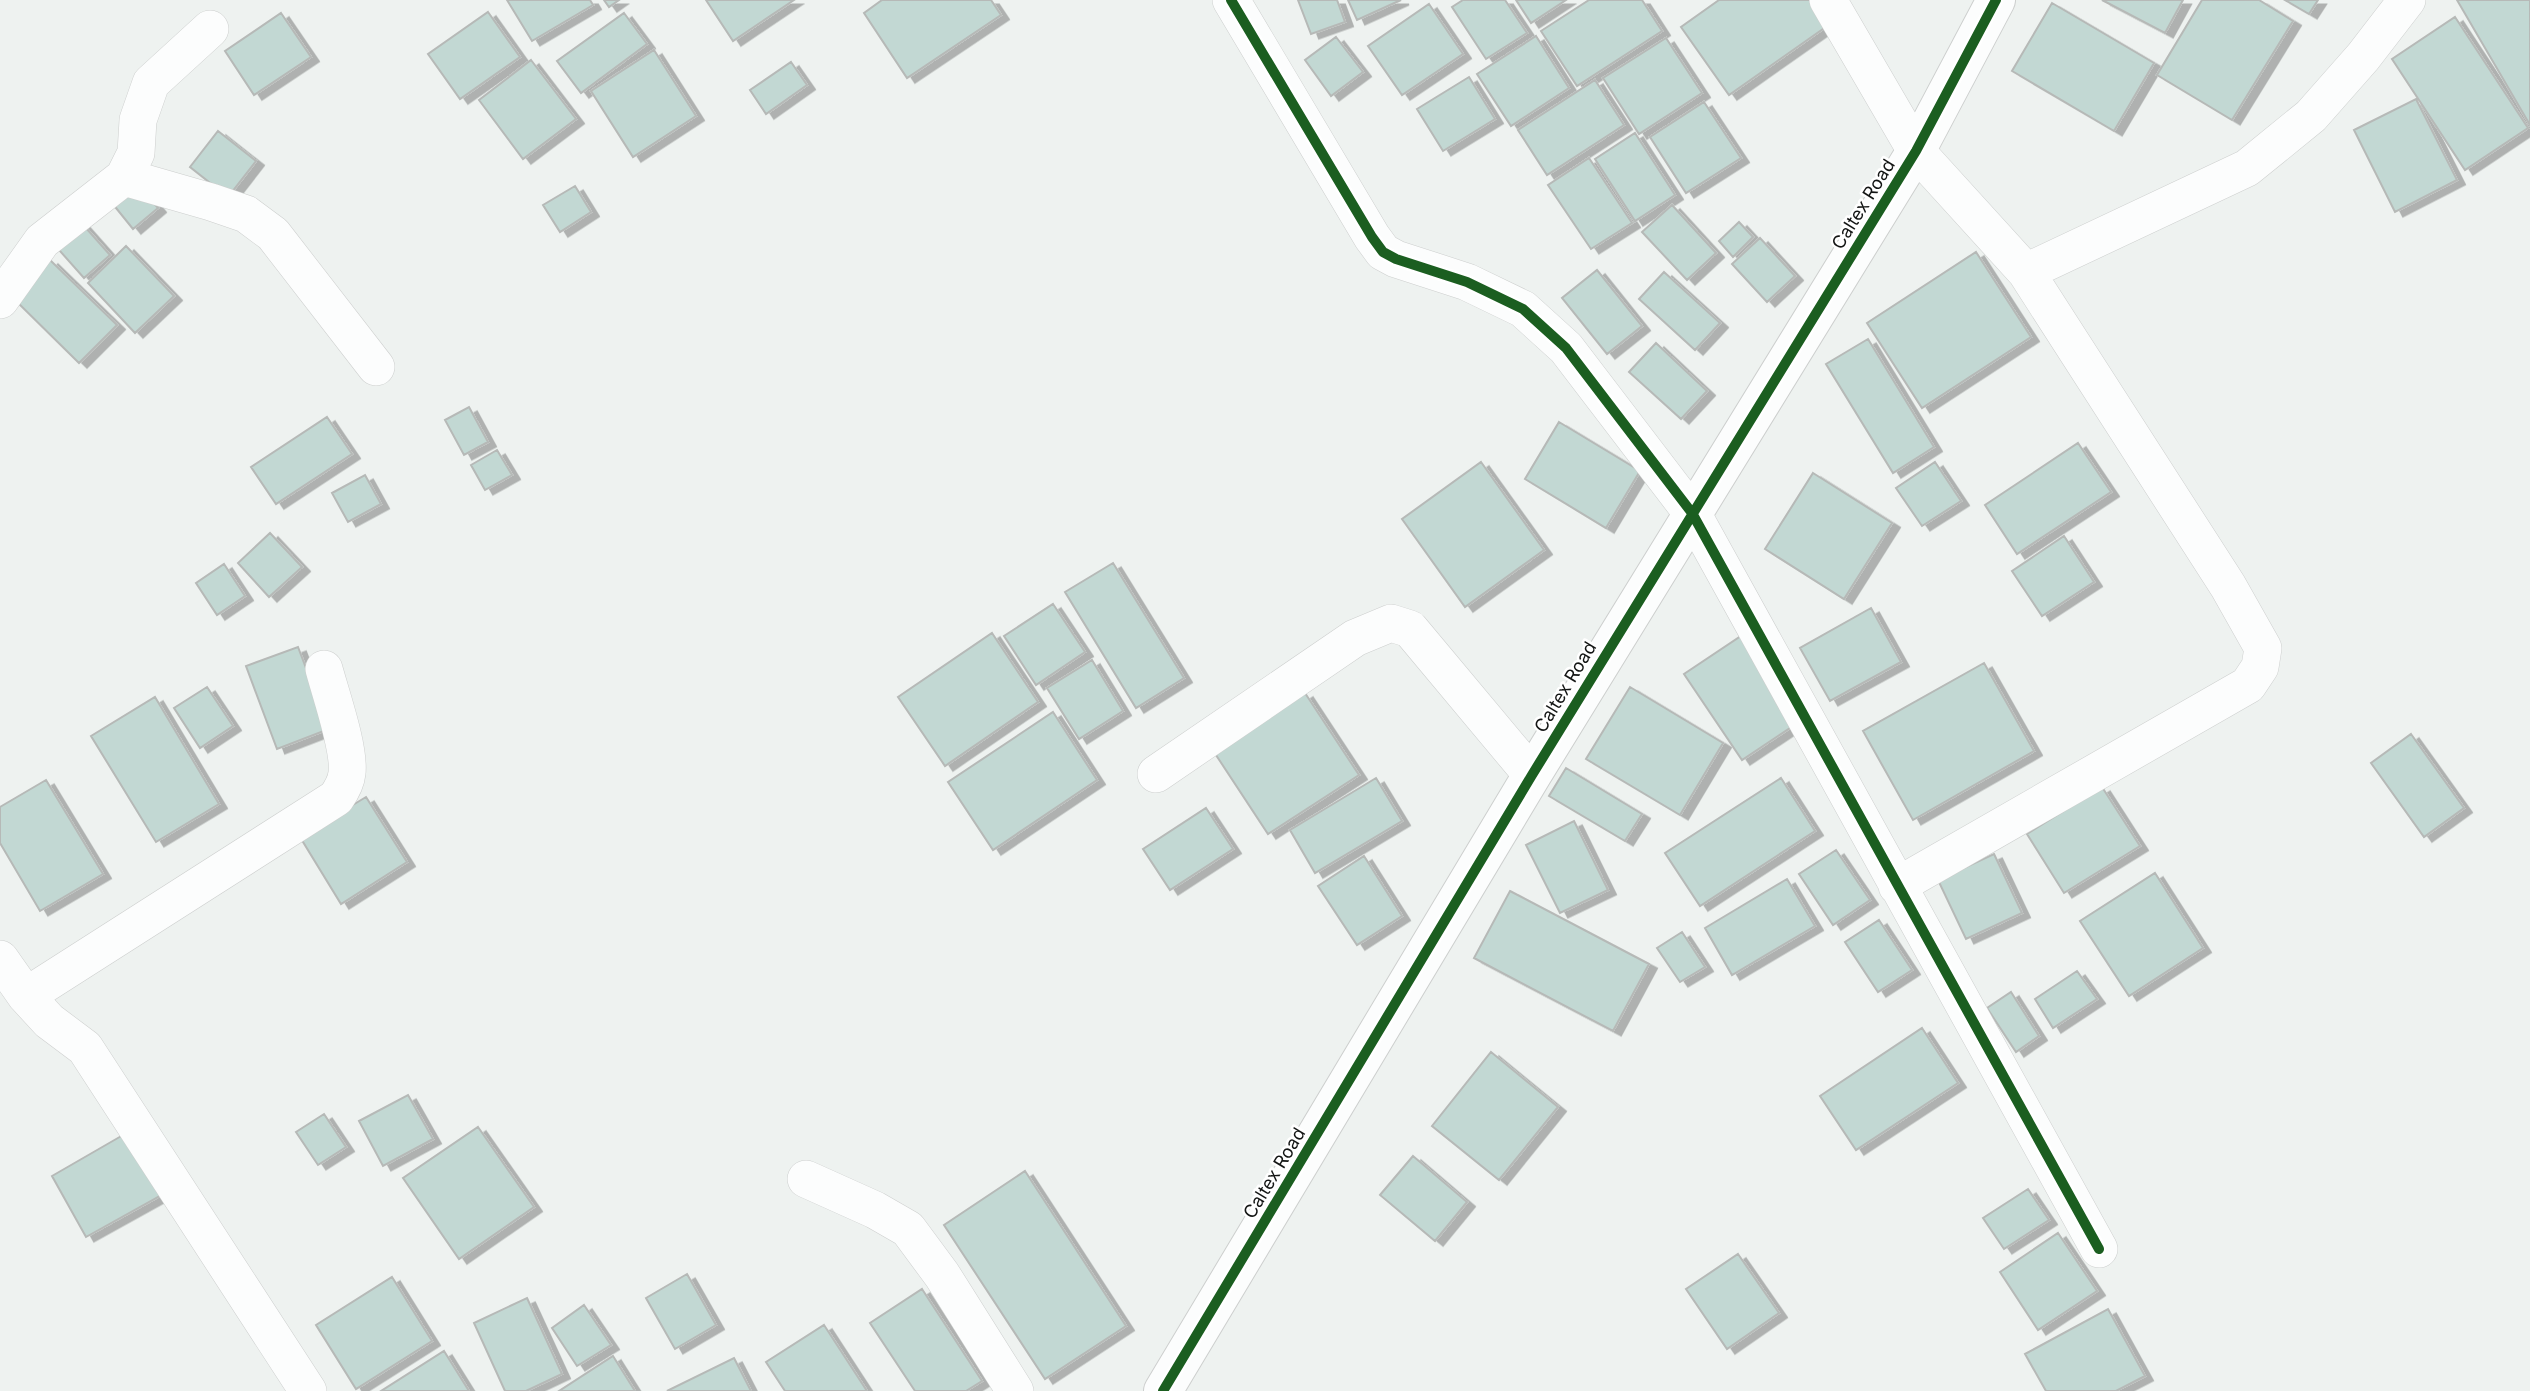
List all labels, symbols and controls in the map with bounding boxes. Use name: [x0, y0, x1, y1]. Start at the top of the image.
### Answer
street label: Caltex Road: [1827, 155, 1899, 253]
street label: Caltex Road: [1530, 638, 1600, 736]
street label: Caltex Road: [1239, 1124, 1309, 1222]

